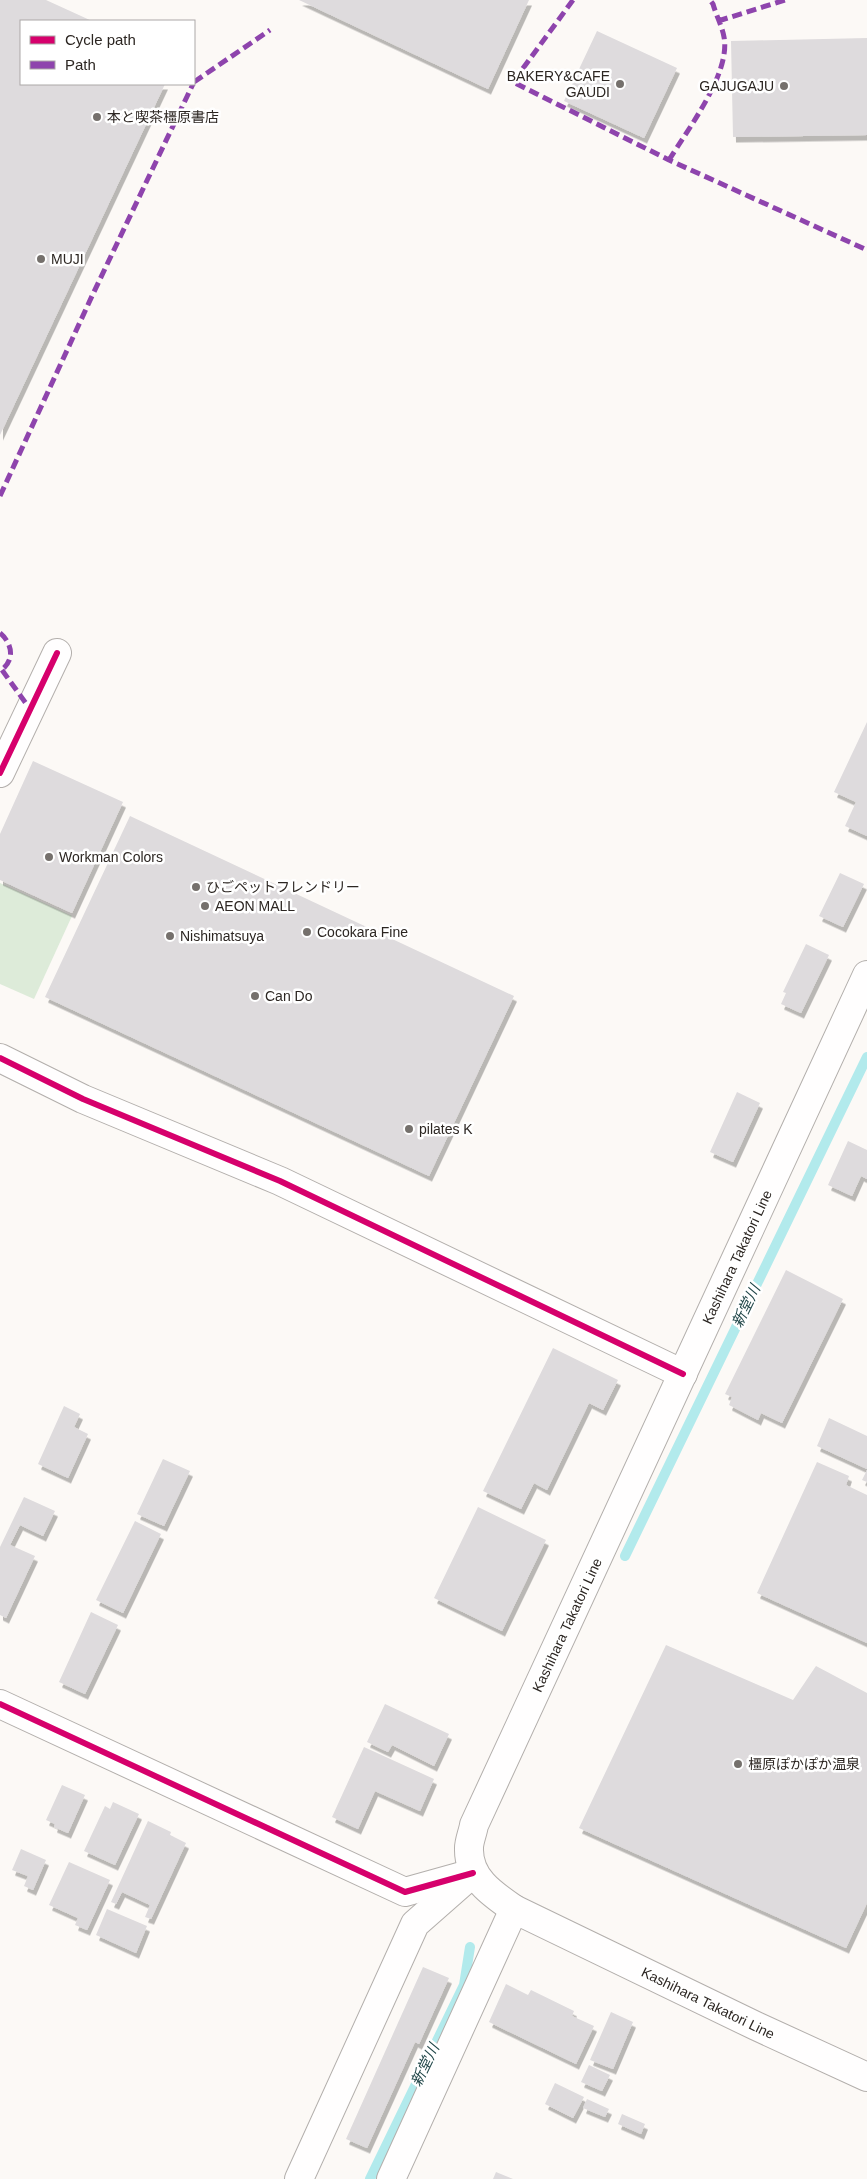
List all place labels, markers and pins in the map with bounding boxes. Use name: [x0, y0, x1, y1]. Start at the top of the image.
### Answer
place label: BAKERY&CAFE GAUDI: [507, 68, 610, 100]
marker: BAKERY&CAFE GAUDI: [614, 78, 626, 90]
place label: GAJUGAJU: [699, 78, 774, 94]
marker: GAJUGAJU: [778, 80, 790, 92]
place label: 本と喫茶橿原書店: [107, 109, 219, 125]
marker: 本と喫茶橿原書店: [91, 111, 103, 123]
place label: MUJI: [51, 251, 84, 267]
marker: MUJI: [35, 253, 47, 265]
place label: Workman Colors: [59, 849, 163, 865]
marker: Workman Colors: [43, 851, 55, 863]
place label: ひごペットフレンドリー: [206, 879, 360, 895]
marker: ひごペットフレンドリー: [190, 881, 202, 893]
place label: AEON MALL: [215, 898, 295, 914]
marker: AEON MALL: [199, 900, 211, 912]
place label: Cocokara Fine: [317, 924, 408, 940]
marker: Cocokara Fine: [301, 926, 313, 938]
place label: Nishimatsuya: [180, 928, 264, 944]
marker: Nishimatsuya: [164, 930, 176, 942]
place label: Can Do: [265, 988, 313, 1004]
marker: Can Do: [249, 990, 261, 1002]
place label: pilates K: [419, 1121, 473, 1137]
marker: pilates K: [403, 1123, 415, 1135]
place label: 橿原ぽかぽか温泉: [748, 1756, 860, 1772]
marker: 橿原ぽかぽか温泉: [732, 1758, 744, 1770]

